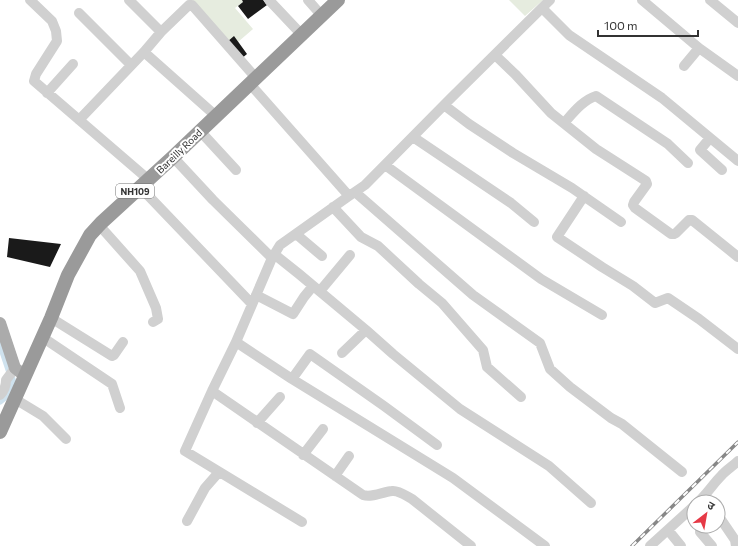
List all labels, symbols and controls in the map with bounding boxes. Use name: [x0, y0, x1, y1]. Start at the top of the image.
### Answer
scale bar: [598, 12, 698, 38]
text: 100 m: [604, 18, 638, 32]
street label: Bareilly Road: [154, 126, 205, 176]
road number: NH109: [116, 184, 154, 198]
north arrow: [686, 494, 726, 534]
text: उ: [705, 498, 718, 513]

